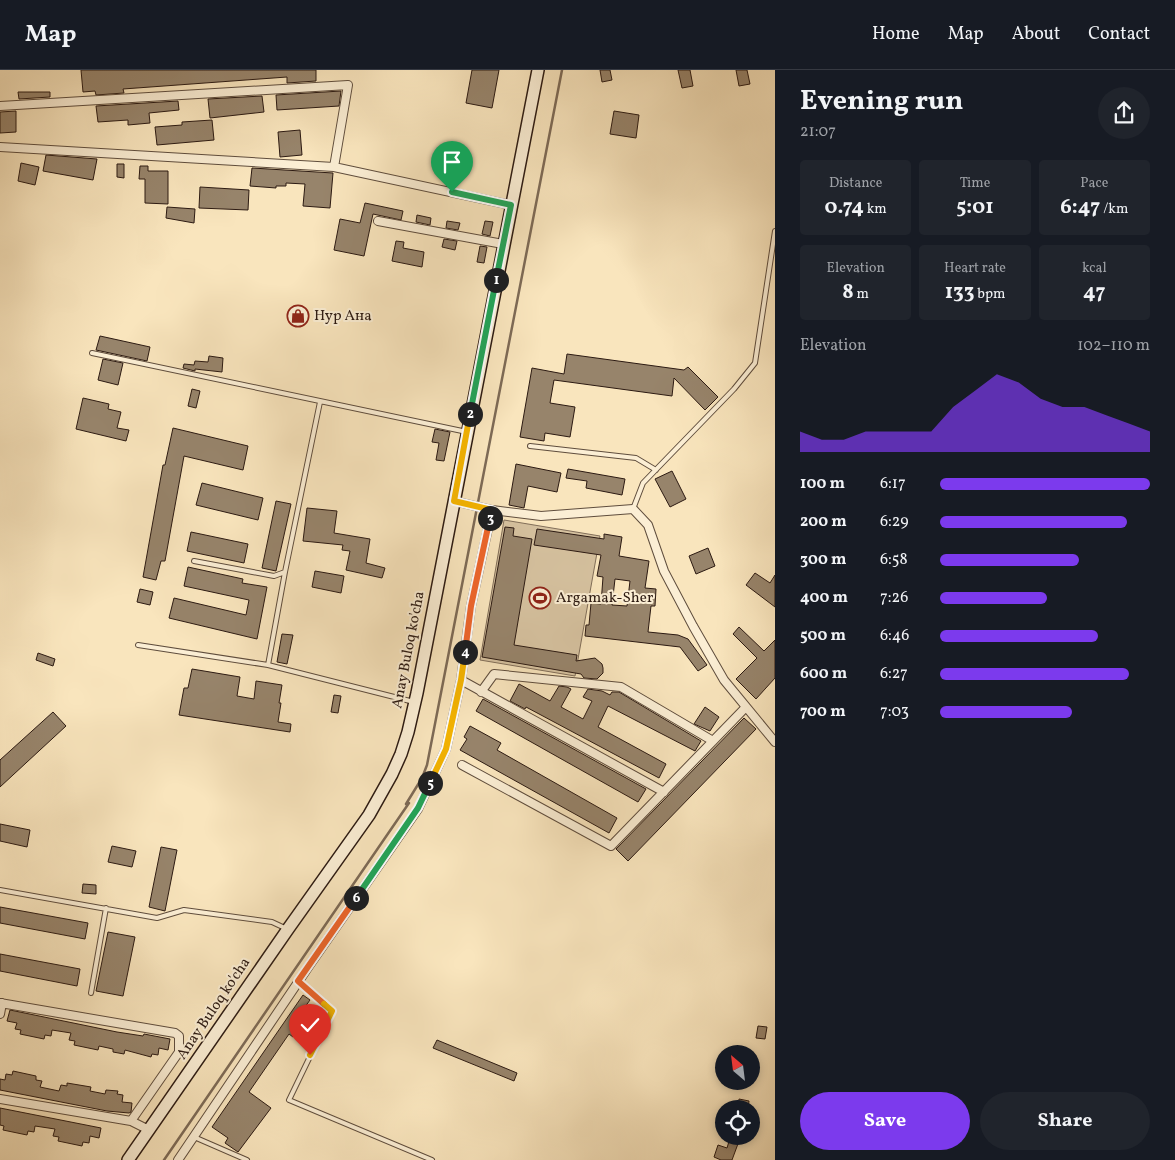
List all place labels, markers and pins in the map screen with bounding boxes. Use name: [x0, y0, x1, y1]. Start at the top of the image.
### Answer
pin: [431, 141, 473, 192]
pin: 1: [484, 268, 508, 292]
shop icon: Нур Ана: [286, 304, 310, 328]
place label: Нур Ана: [314, 306, 372, 327]
pin: 2: [458, 402, 482, 426]
pin: 3: [478, 506, 502, 530]
sports icon: Argamak-Sher: [528, 586, 552, 610]
place label: Argamak-Sher: [556, 588, 653, 609]
pin: 4: [452, 640, 478, 664]
pin: 5: [418, 770, 442, 796]
pin: 6: [344, 886, 368, 910]
pin: [289, 1004, 331, 1055]

